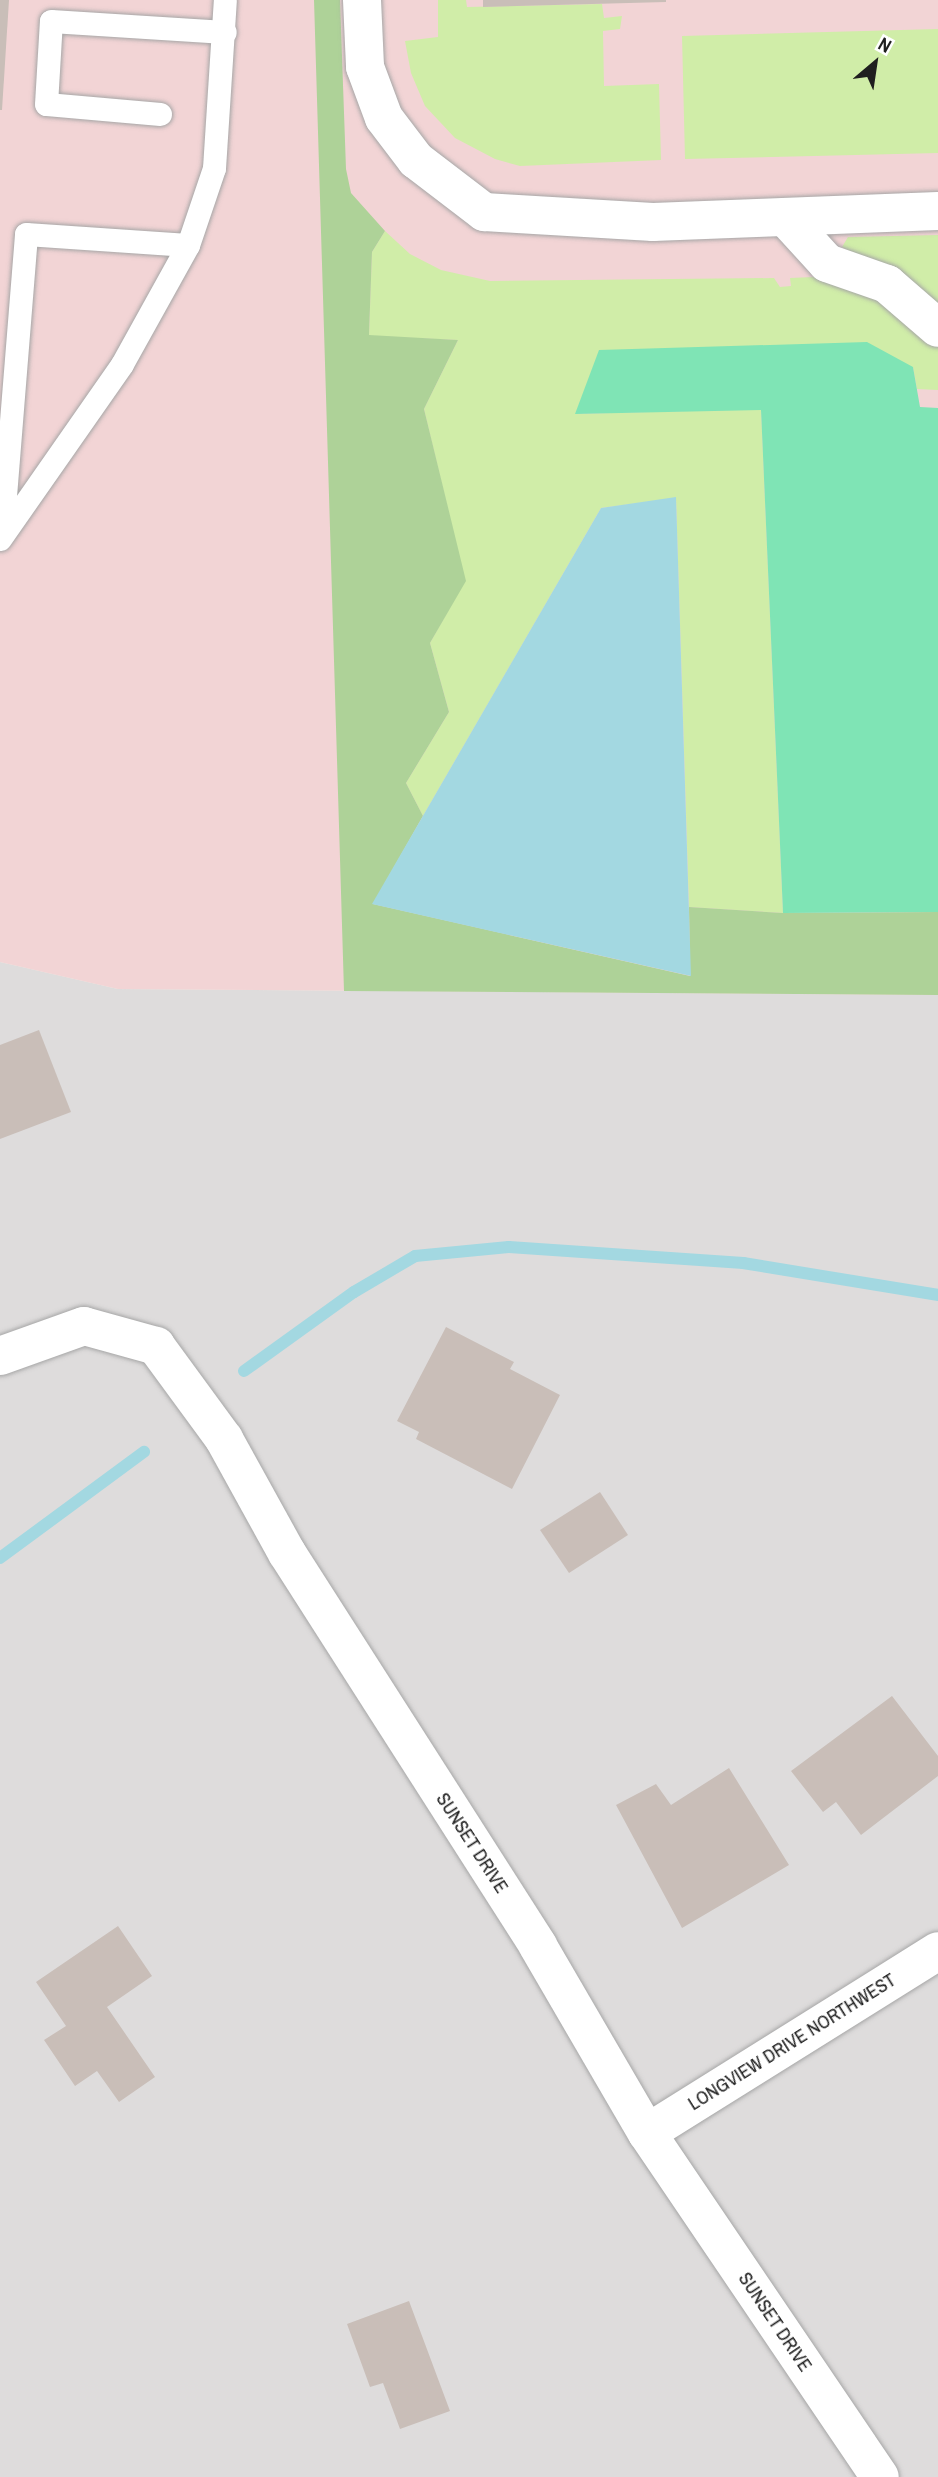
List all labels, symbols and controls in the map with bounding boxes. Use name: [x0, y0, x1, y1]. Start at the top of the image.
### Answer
north arrow: [840, 28, 910, 98]
text: N: [874, 31, 896, 59]
street label: SUNSET DRIVE: [431, 1789, 513, 1897]
street label: LONGVIEW DRIVE NORTHWEST: [684, 1969, 900, 2115]
street label: SUNSET DRIVE: [733, 2268, 817, 2376]

